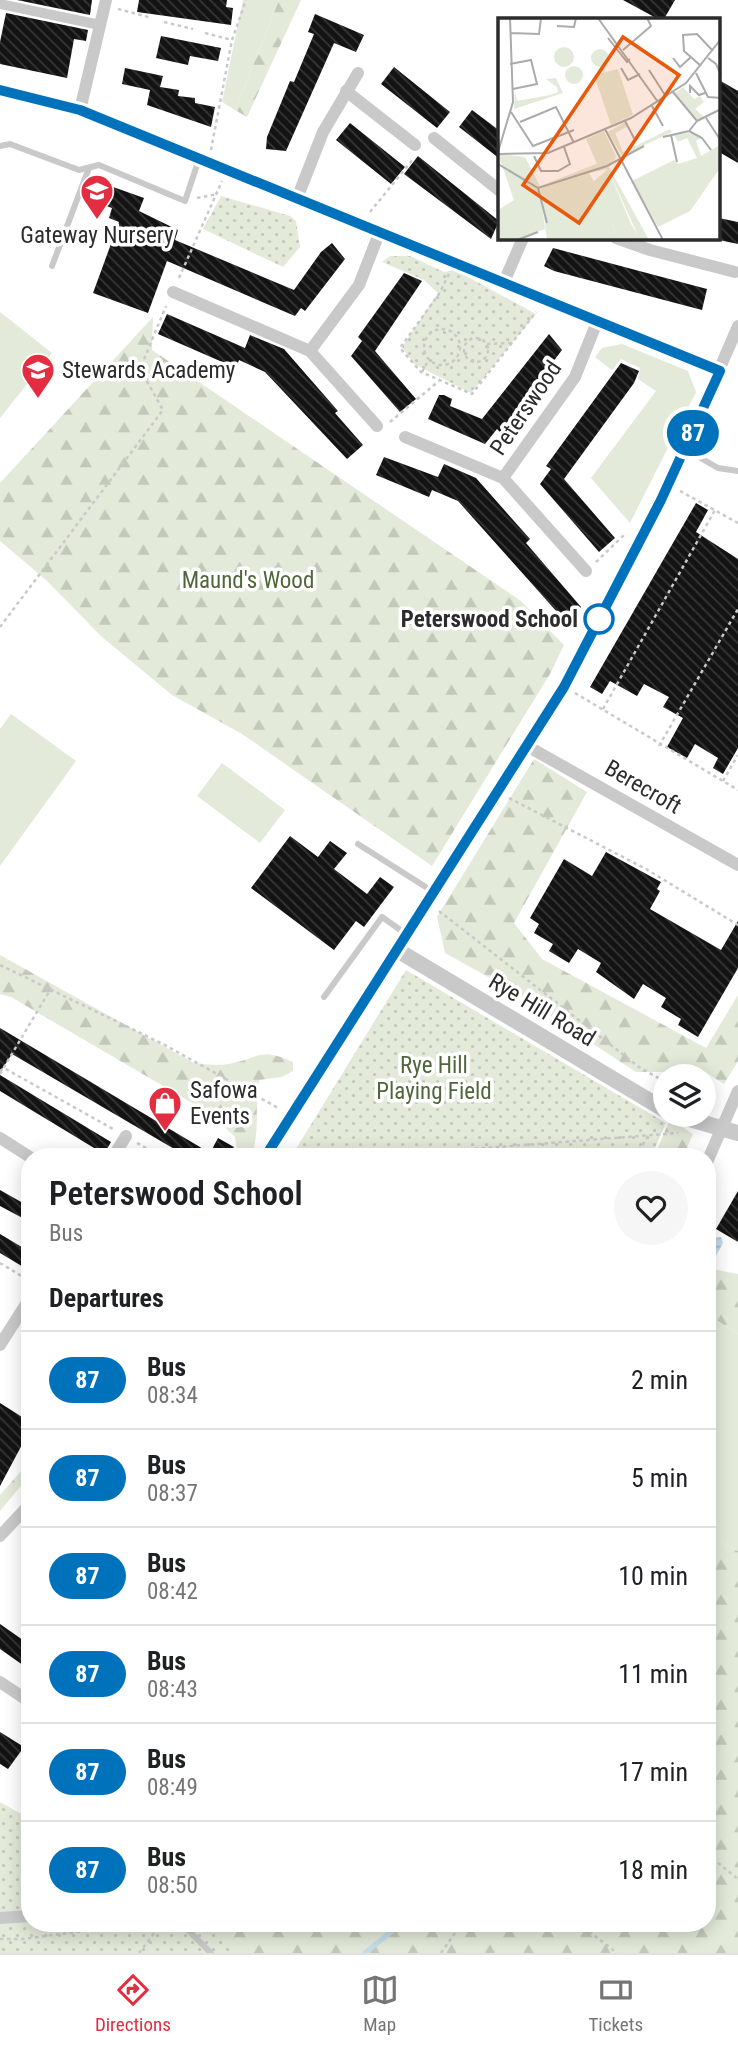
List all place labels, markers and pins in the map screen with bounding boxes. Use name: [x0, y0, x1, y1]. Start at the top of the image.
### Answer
school or university icon: Gateway Nursery: [78, 172, 116, 221]
place label: Gateway Nursery: [20, 222, 174, 249]
school or university icon: Stewards Academy: [19, 351, 57, 400]
place label: Stewards Academy: [62, 357, 236, 384]
marker: Peterswood School: [584, 604, 614, 634]
place label: Peterswood School: [401, 606, 578, 633]
place label: Safowa Events: [190, 1077, 258, 1130]
shop icon: Safowa Events: [146, 1084, 184, 1133]

